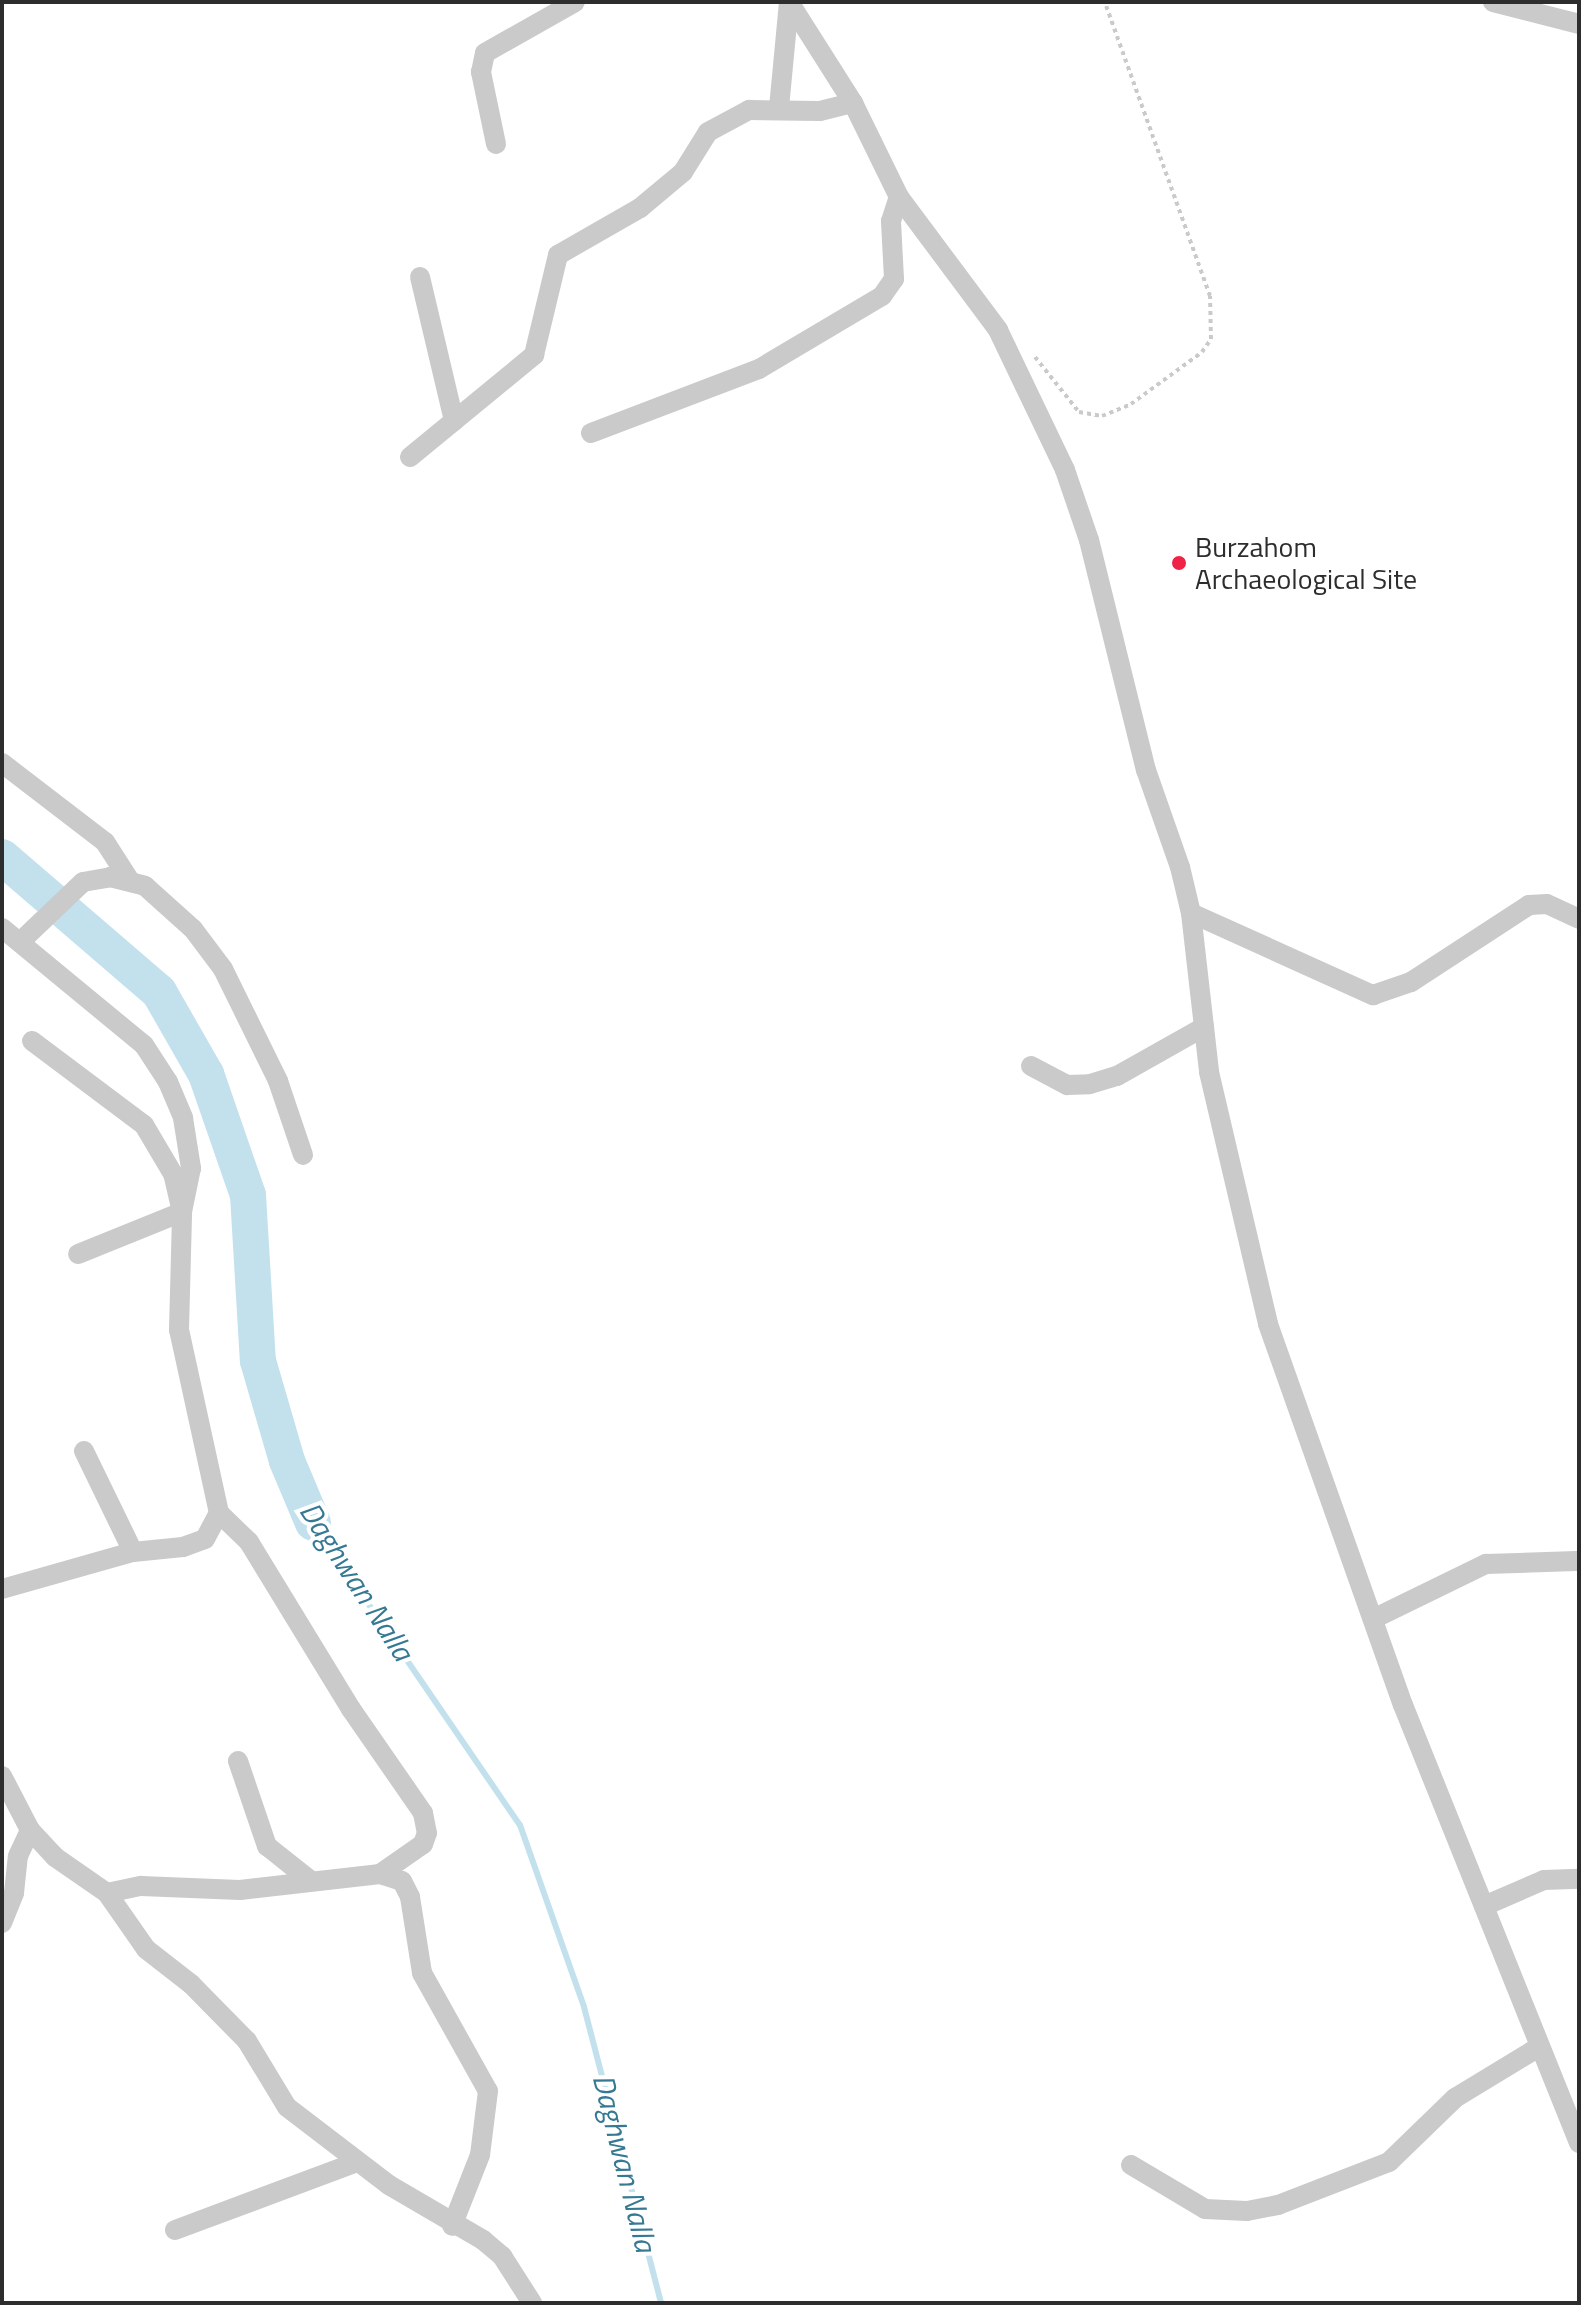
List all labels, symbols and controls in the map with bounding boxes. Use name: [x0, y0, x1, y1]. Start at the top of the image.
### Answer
place label: Burzahom Archaeological Site: [1195, 530, 1417, 596]
marker: Burzahom Archaeological Site: [1170, 554, 1188, 572]
water label: Daghwan Nalla: [292, 1495, 422, 1667]
water label: Daghwan Nalla: [586, 2070, 664, 2256]

